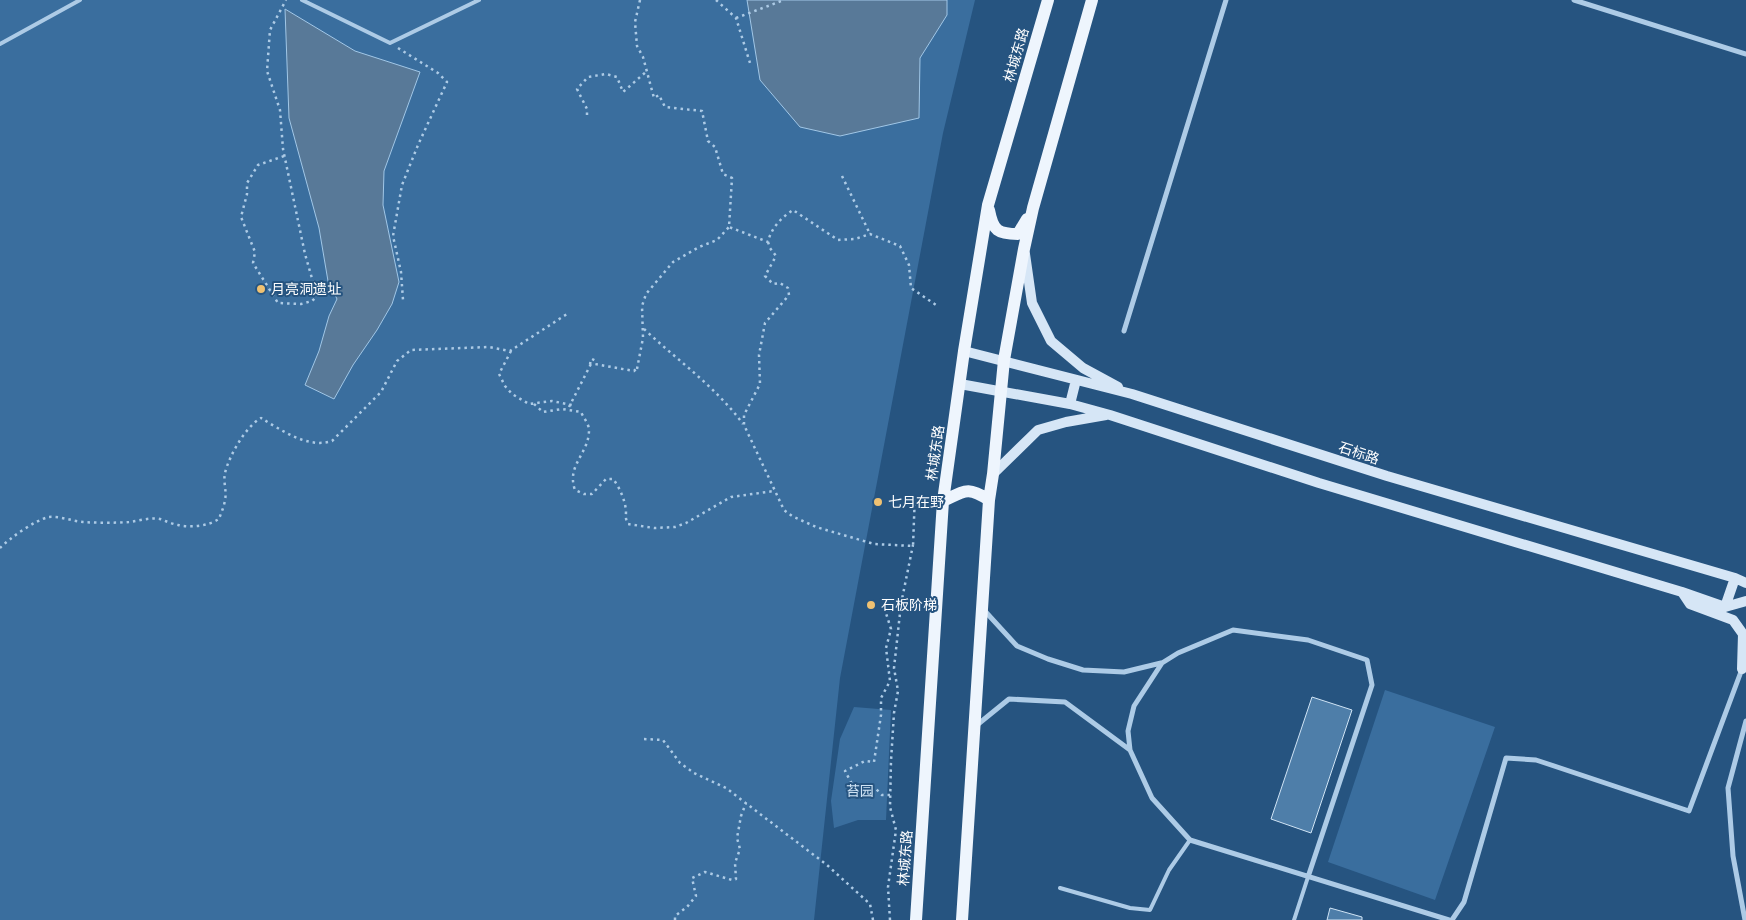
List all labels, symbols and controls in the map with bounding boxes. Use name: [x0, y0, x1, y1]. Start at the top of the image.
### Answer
street label: 林城东路: [1001, 26, 1032, 84]
place label: 月亮洞遗址: [271, 281, 341, 298]
marker: 月亮洞遗址: [255, 283, 267, 295]
street label: 林城东路: [923, 424, 948, 482]
street label: 石标路: [1336, 439, 1381, 468]
place label: 七月在野: [888, 494, 944, 511]
marker: 七月在野: [872, 496, 884, 508]
place label: 石板阶梯: [881, 597, 937, 614]
marker: 石板阶梯: [865, 599, 877, 611]
park label: 苔园: [846, 783, 874, 800]
street label: 林城东路: [895, 830, 916, 887]

